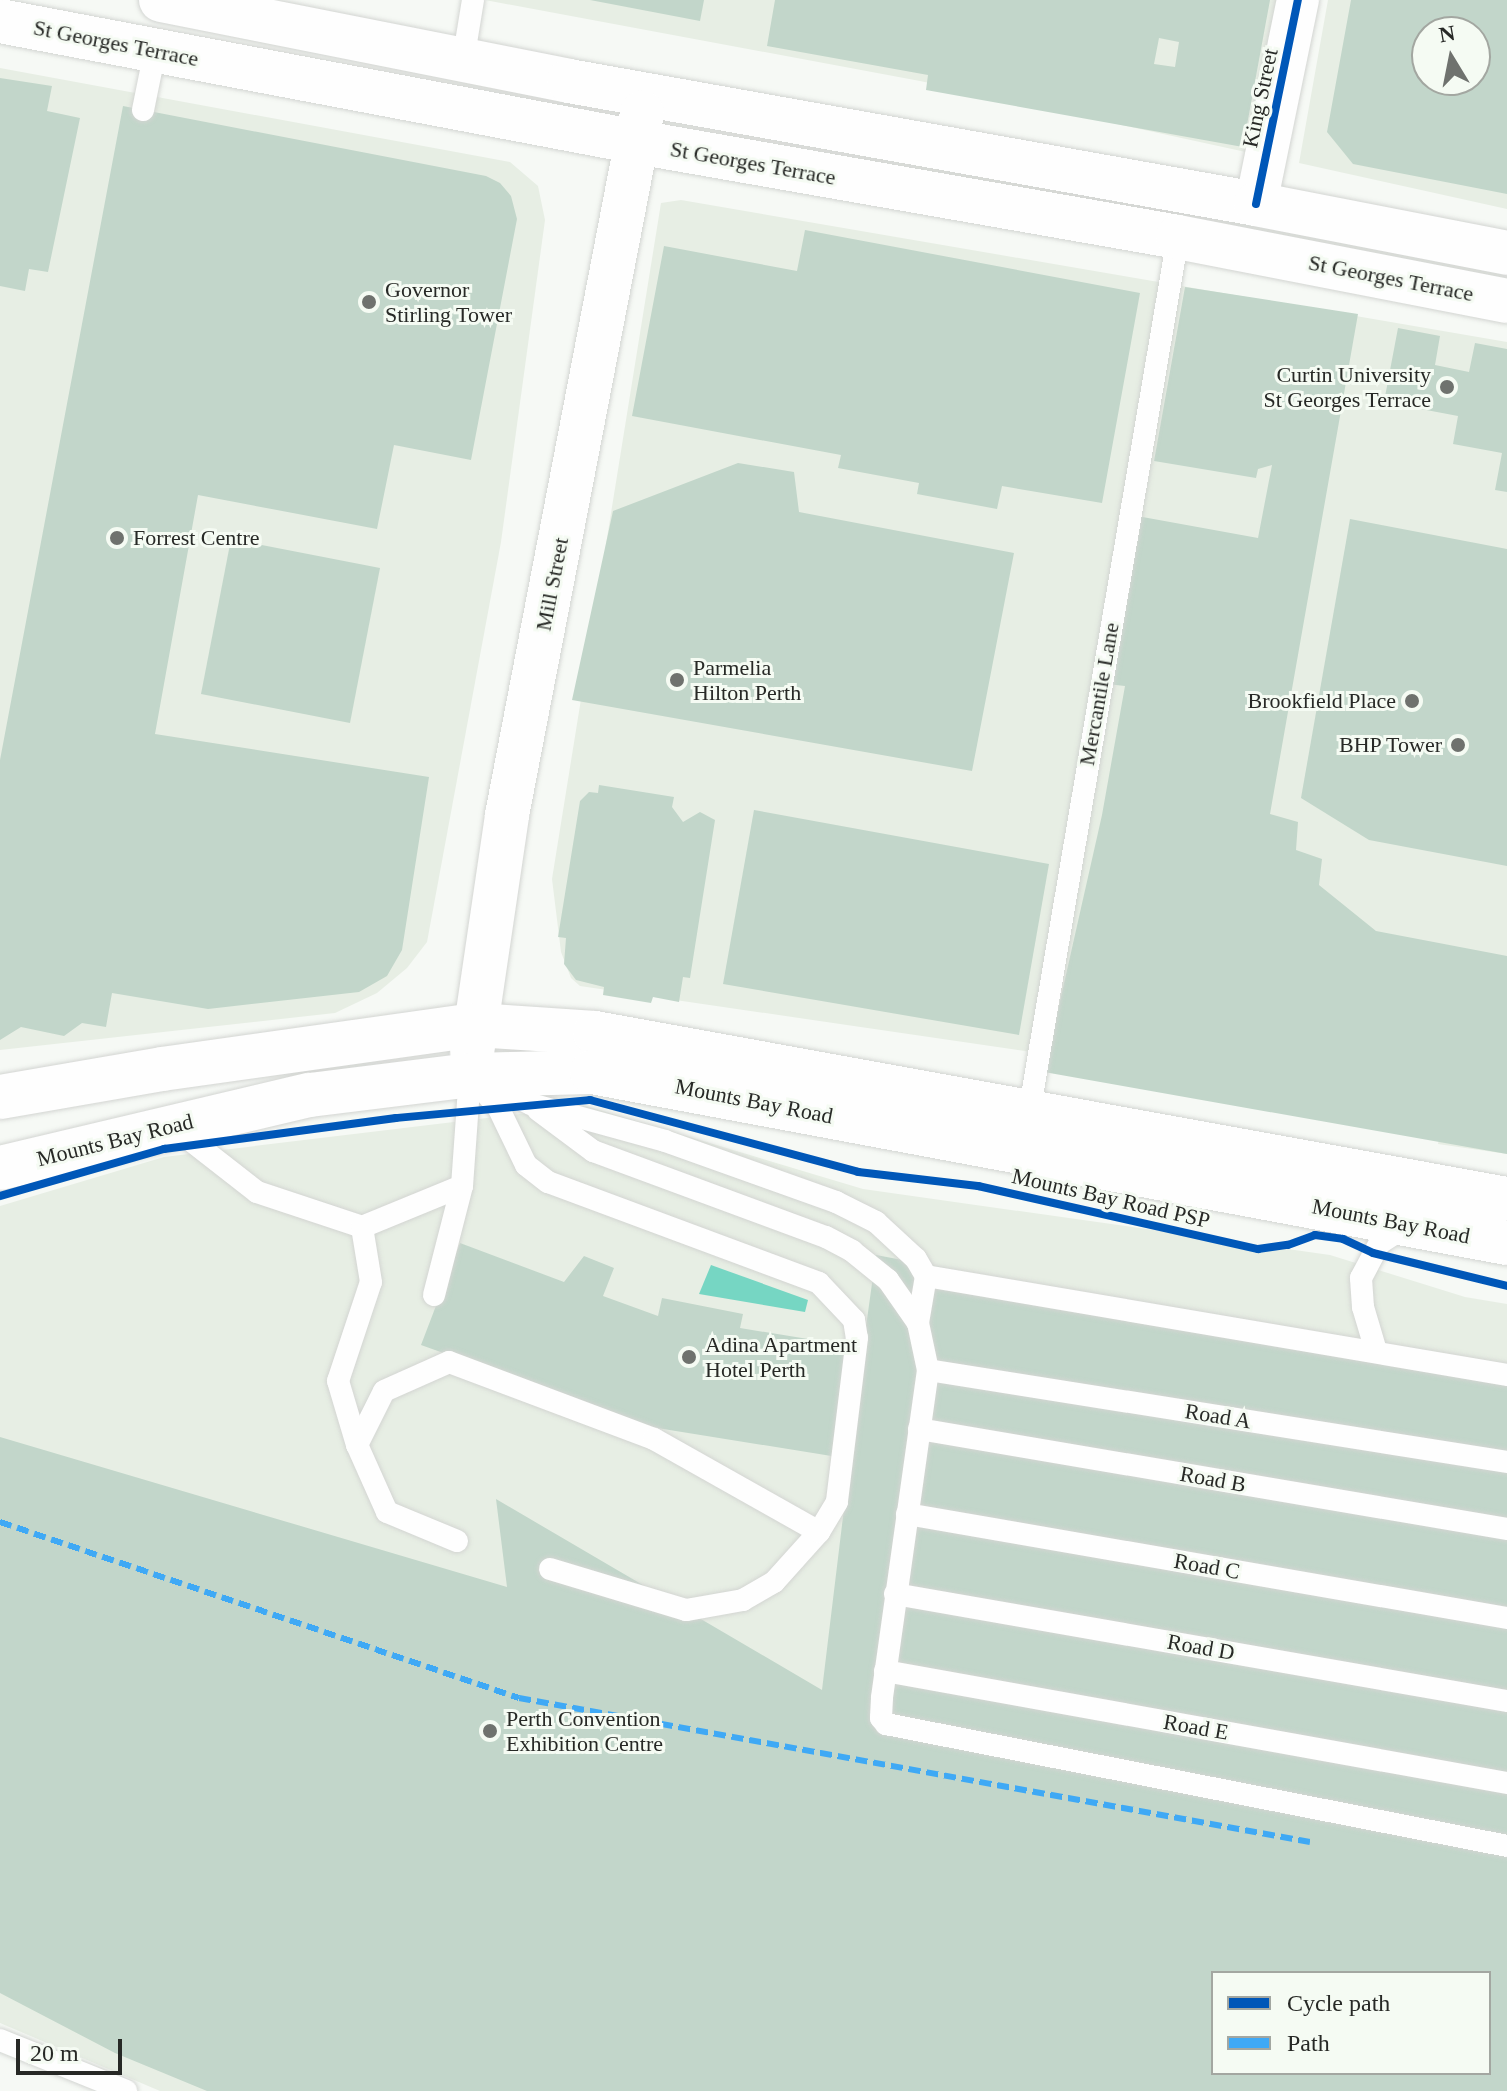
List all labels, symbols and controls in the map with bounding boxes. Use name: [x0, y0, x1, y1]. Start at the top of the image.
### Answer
street label: St Georges Terrace: [31, 14, 201, 72]
north arrow: [1411, 16, 1491, 96]
text: N: [1437, 20, 1457, 48]
street label: King Street: [1237, 46, 1283, 150]
street label: St Georges Terrace: [668, 135, 838, 191]
street label: St Georges Terrace: [1306, 249, 1476, 307]
place label: Governor Stirling Tower: [385, 276, 512, 328]
marker: Governor Stirling Tower: [360, 293, 378, 311]
place label: Curtin University St Georges Terrace: [1263, 361, 1431, 412]
marker: Curtin University St Georges Terrace: [1438, 378, 1456, 396]
place label: Forrest Centre: [133, 525, 259, 551]
marker: Forrest Centre: [108, 529, 126, 547]
street label: Mill Street: [530, 535, 574, 633]
street label: Mercantile Lane: [1073, 620, 1125, 768]
place label: Parmelia Hilton Perth: [693, 654, 801, 706]
marker: Parmelia Hilton Perth: [668, 671, 686, 689]
place label: Brookfield Place: [1248, 688, 1396, 714]
marker: Brookfield Place: [1403, 692, 1421, 710]
place label: BHP Tower: [1338, 732, 1442, 758]
marker: BHP Tower: [1449, 736, 1467, 754]
street label: Mounts Bay Road: [673, 1073, 835, 1129]
street label: Mounts Bay Road: [34, 1108, 196, 1172]
street label: Mounts Bay Road PSP: [1009, 1162, 1213, 1234]
street label: Mounts Bay Road: [1310, 1193, 1472, 1249]
place label: Adina Apartment Hotel Perth: [705, 1331, 858, 1382]
marker: Adina Apartment Hotel Perth: [680, 1348, 698, 1366]
street label: Road A: [1182, 1398, 1254, 1434]
street label: Road B: [1178, 1460, 1248, 1498]
street label: Road C: [1172, 1547, 1242, 1585]
street label: Road D: [1165, 1628, 1237, 1666]
place label: Perth Convention Exhibition Centre: [506, 1705, 663, 1756]
street label: Road E: [1162, 1708, 1230, 1746]
marker: Perth Convention Exhibition Centre: [481, 1722, 499, 1740]
legend: [1211, 1971, 1491, 2075]
text: Cycle path: [1287, 1990, 1390, 2016]
scale bar: [20, 2023, 126, 2073]
text: Path: [1287, 2030, 1330, 2056]
text: 20 m: [30, 2040, 79, 2066]

